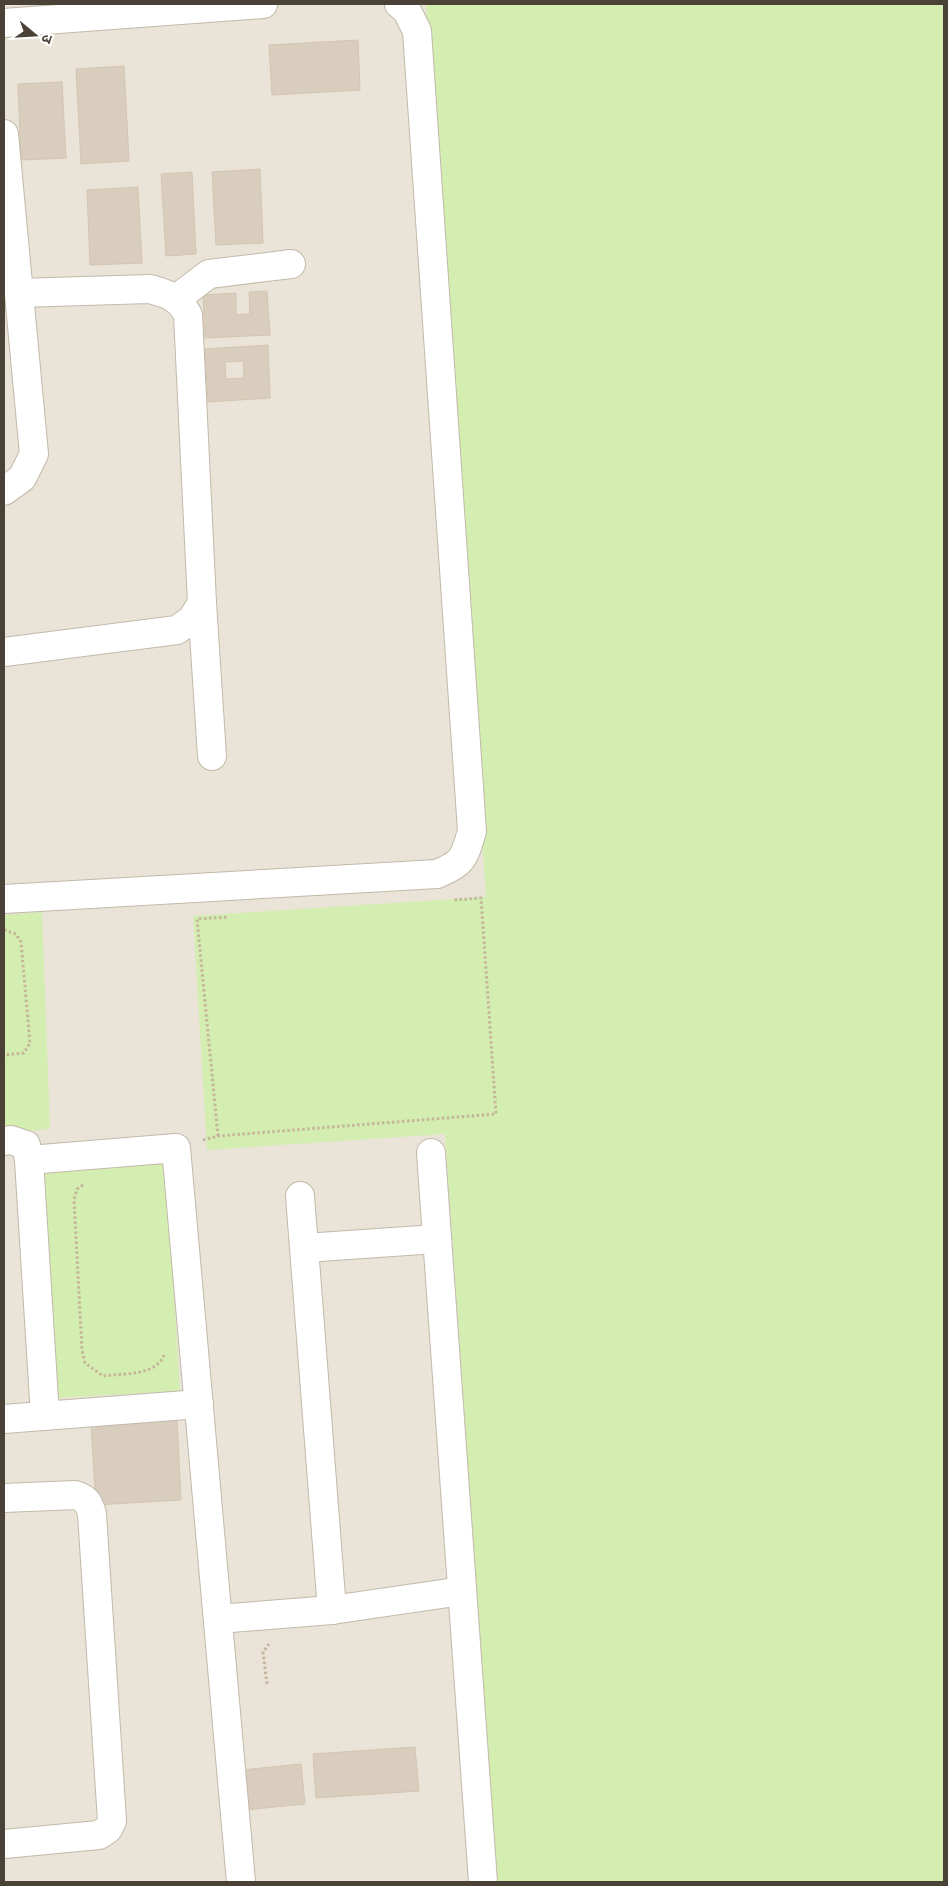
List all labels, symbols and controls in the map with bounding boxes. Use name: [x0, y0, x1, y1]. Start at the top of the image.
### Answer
north arrow: [10, 10, 60, 60]
text: उ: [38, 33, 54, 46]

